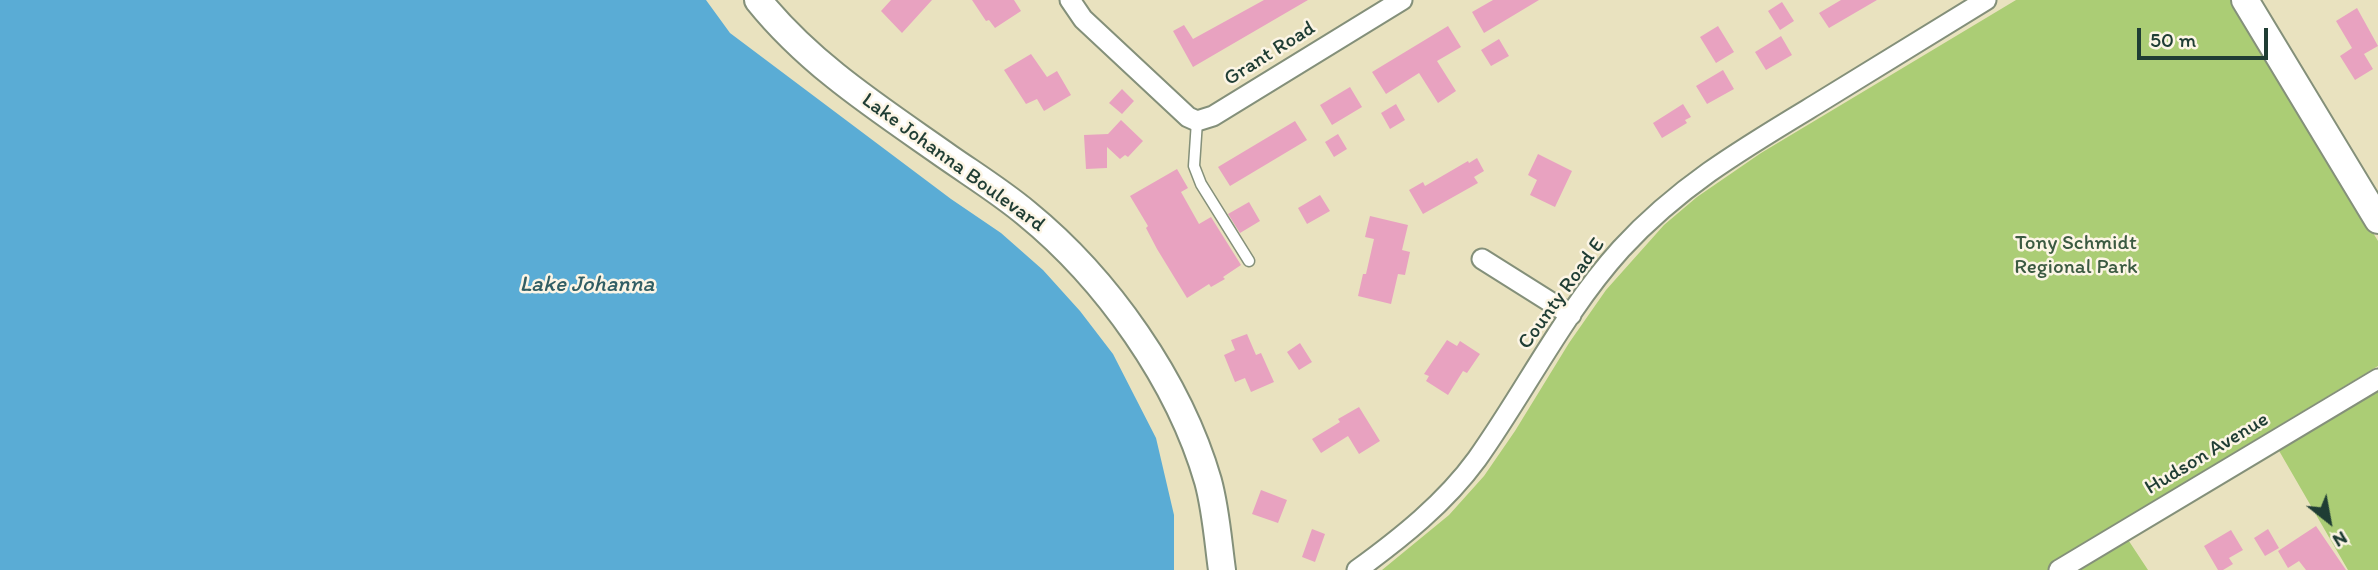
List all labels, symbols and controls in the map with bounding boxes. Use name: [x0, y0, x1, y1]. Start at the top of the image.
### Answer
scale bar: [2140, 14, 2271, 58]
street label: Grant Road: [1220, 16, 1320, 92]
text: 50 m: [2150, 27, 2196, 52]
street label: Lake Johanna Boulevard: [856, 88, 1050, 238]
park label: Tony Schmidt Regional Park: [2014, 231, 2138, 281]
street label: County Road E: [1513, 233, 1611, 355]
water label: Lake Johanna: [519, 271, 655, 299]
street label: Hudson Avenue: [2140, 407, 2274, 501]
north arrow: [2294, 486, 2364, 556]
text: N: [2329, 526, 2352, 553]

